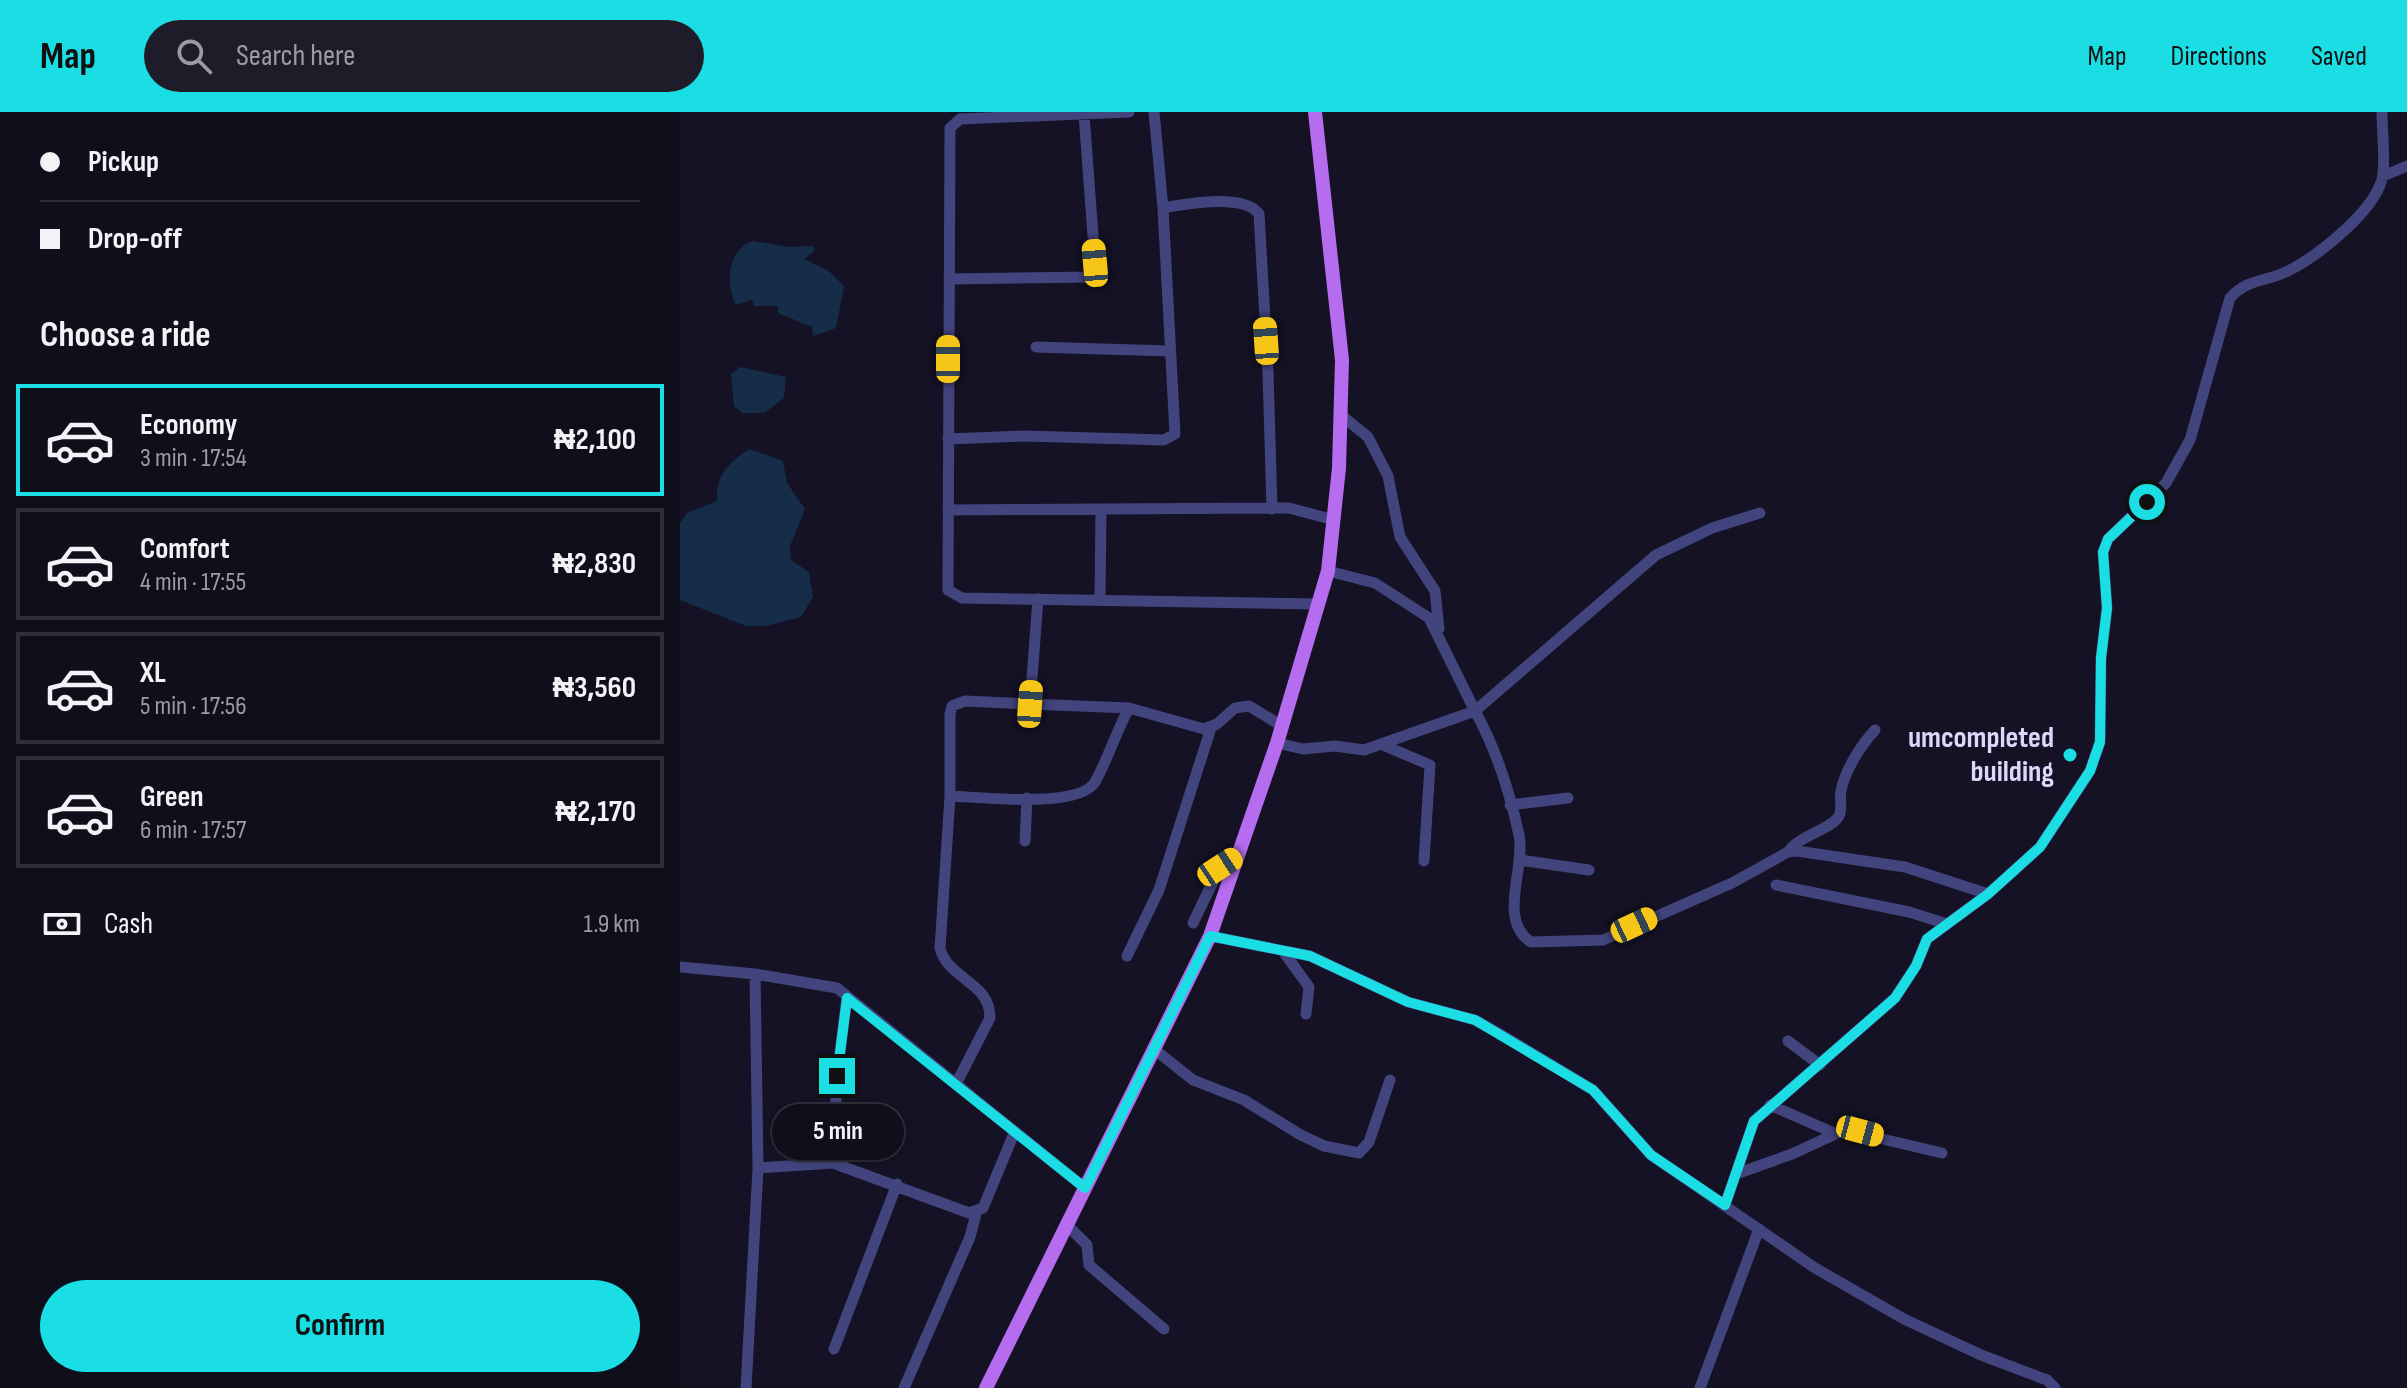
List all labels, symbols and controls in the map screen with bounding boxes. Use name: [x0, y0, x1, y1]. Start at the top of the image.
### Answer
search box: [144, 20, 704, 92]
text: Map: [40, 34, 96, 79]
icon: search: [172, 34, 216, 78]
text: Search here: [236, 38, 355, 74]
text: Map: [2088, 40, 2127, 73]
text: Directions: [2171, 40, 2267, 73]
text: Saved: [2311, 40, 2367, 73]
text: Pickup: [88, 144, 159, 180]
text: Drop-off: [88, 221, 182, 257]
car: [1081, 238, 1109, 288]
text: Choose a ride: [40, 314, 211, 357]
car: [1252, 316, 1280, 366]
car: [936, 335, 960, 383]
icon: car: [44, 404, 116, 476]
text: Economy: [140, 407, 237, 443]
text: ₦2,100: [554, 422, 636, 458]
text: 3 min · 17:54: [140, 443, 247, 474]
route start: [2129, 484, 2165, 520]
icon: car: [44, 528, 116, 600]
text: Comfort: [140, 531, 230, 567]
text: ₦2,830: [552, 546, 636, 582]
text: 4 min · 17:55: [140, 567, 246, 598]
icon: car: [44, 652, 116, 724]
text: XL: [140, 655, 166, 691]
text: ₦3,560: [552, 670, 636, 706]
car: [1016, 679, 1044, 729]
text: 5 min · 17:56: [140, 691, 247, 722]
place label: umcompleted building: [1908, 720, 2054, 790]
marker: umcompleted building: [2061, 746, 2079, 764]
icon: car: [44, 776, 116, 848]
text: Green: [140, 779, 204, 815]
text: ₦2,170: [555, 794, 636, 830]
text: 6 min · 17:57: [140, 815, 247, 846]
car: [1193, 844, 1247, 890]
icon: cash: [40, 902, 84, 946]
car: [1607, 904, 1661, 946]
text: Cash: [104, 906, 153, 942]
text: 1.9 km: [584, 909, 640, 940]
route end: [819, 1058, 855, 1094]
callout: 5 min: [771, 1104, 903, 1160]
car: [1834, 1113, 1886, 1149]
text: 5 min: [813, 1116, 863, 1147]
button: Confirm: [40, 1280, 640, 1372]

